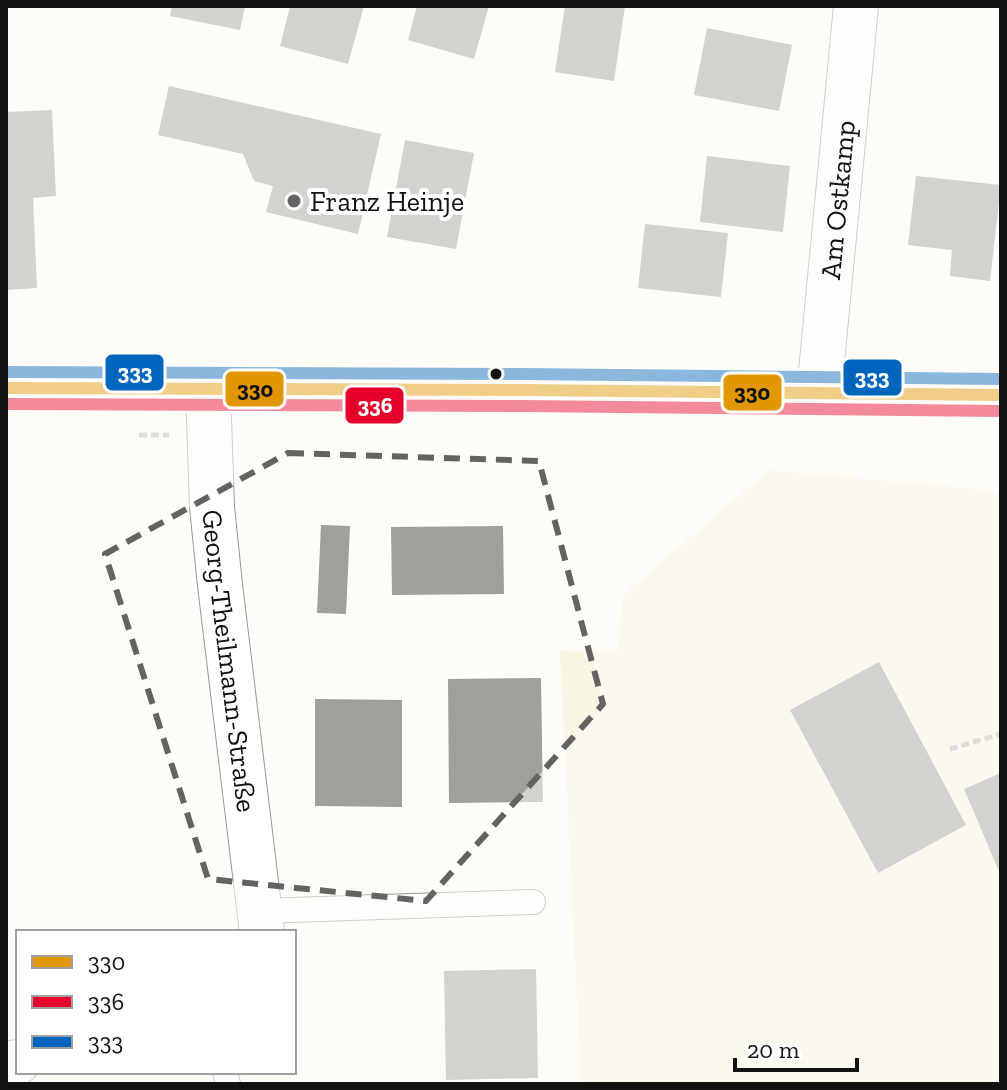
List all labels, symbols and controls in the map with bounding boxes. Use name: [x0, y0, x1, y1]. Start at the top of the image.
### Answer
street label: Am Ostkamp: [814, 119, 862, 281]
place label: Franz Heinje: [310, 185, 464, 218]
marker: Franz Heinje: [285, 192, 303, 210]
line badge: 333: [104, 353, 165, 392]
line badge: 333: [842, 358, 903, 397]
text: 333: [117, 359, 153, 386]
text: 333: [854, 364, 890, 391]
unlabelled marker: [488, 366, 504, 382]
line badge: 330: [224, 370, 285, 408]
line badge: 330: [722, 373, 783, 412]
text: 330: [237, 376, 273, 403]
text: 330: [734, 379, 770, 406]
line badge: 336: [344, 386, 405, 425]
text: 336: [357, 392, 393, 419]
street label: Georg-Theilmann-Straße: [195, 508, 263, 814]
legend: [16, 930, 296, 1074]
text: 330: [88, 947, 125, 976]
text: 336: [88, 987, 124, 1016]
scale bar: [735, 1022, 857, 1072]
text: 333: [88, 1027, 123, 1056]
text: 20 m: [747, 1035, 800, 1064]

